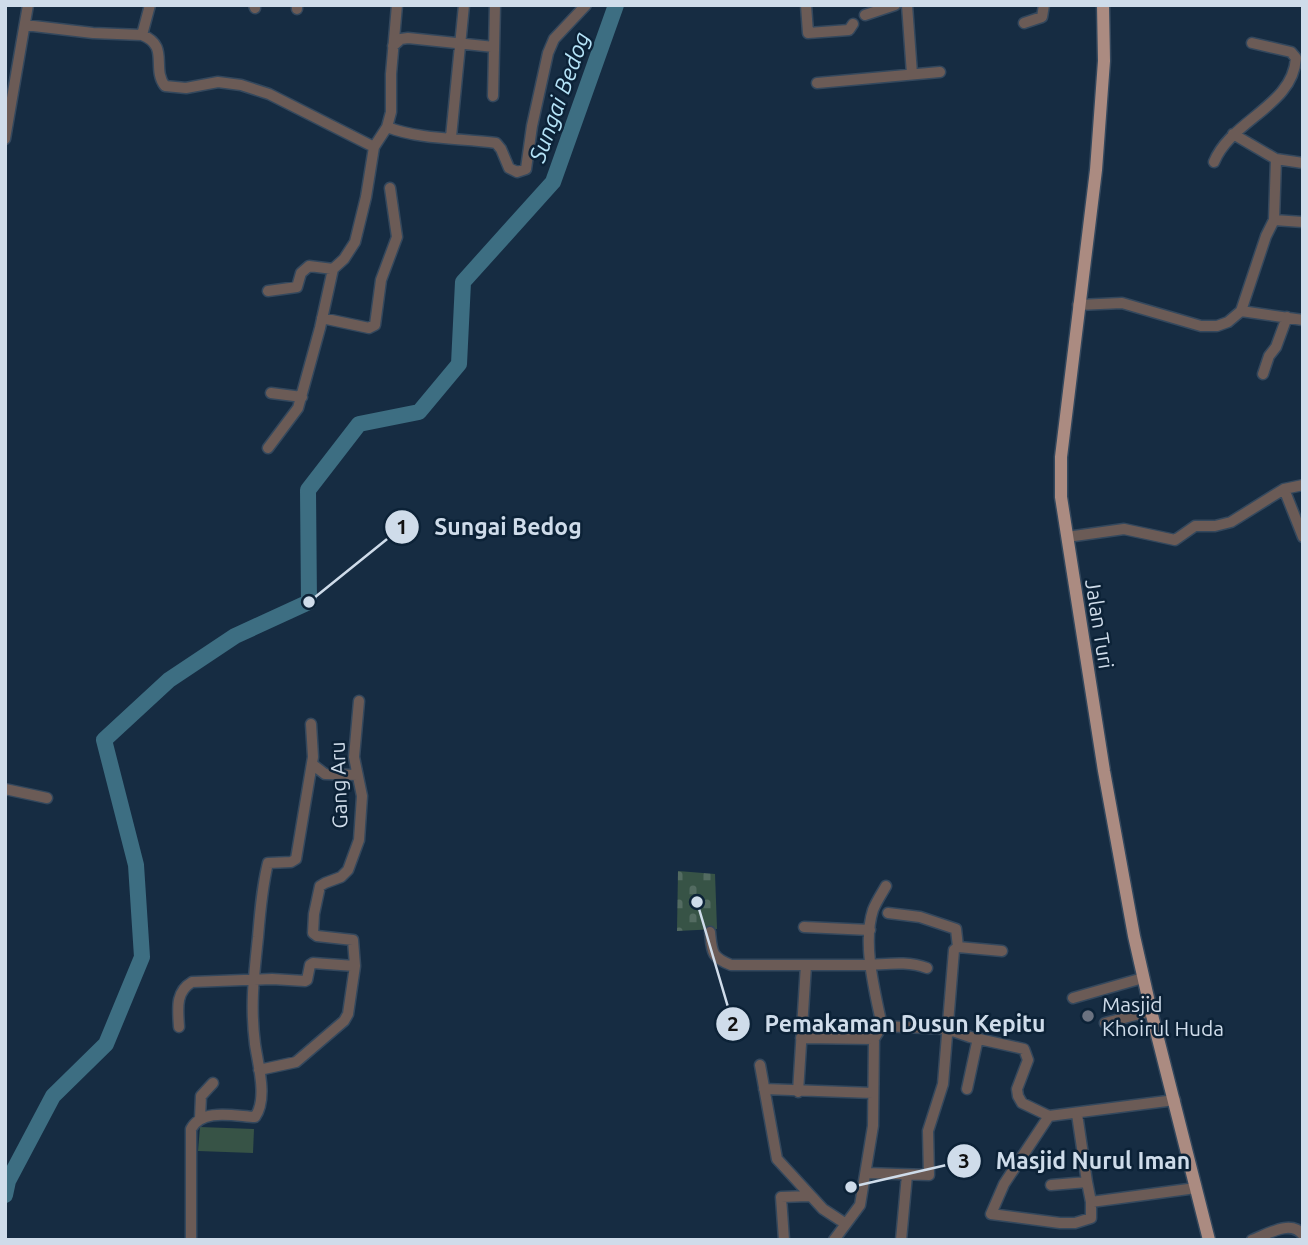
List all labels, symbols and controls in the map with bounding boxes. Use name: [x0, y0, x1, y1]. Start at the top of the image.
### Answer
water label: Sungai Bedog: [524, 29, 594, 166]
callout: Sungai Bedog: [385, 505, 595, 549]
text: 1: [396, 514, 408, 538]
text: Sungai Bedog: [434, 514, 582, 539]
street label: Jalan Turi: [1081, 577, 1119, 671]
street label: Gang Aru: [324, 741, 352, 829]
place label: Masjid Khoirul Huda: [1102, 992, 1224, 1040]
callout: Pemakaman Dusun Kepitu: [716, 1002, 1060, 1046]
marker: Masjid Khoirul Huda: [1080, 1008, 1096, 1024]
text: 2: [727, 1011, 739, 1035]
text: Pemakaman Dusun Kepitu: [765, 1011, 1045, 1036]
callout: Masjid Nurul Iman: [947, 1139, 1204, 1183]
text: 3: [958, 1148, 970, 1172]
text: Masjid Nurul Iman: [996, 1148, 1190, 1173]

